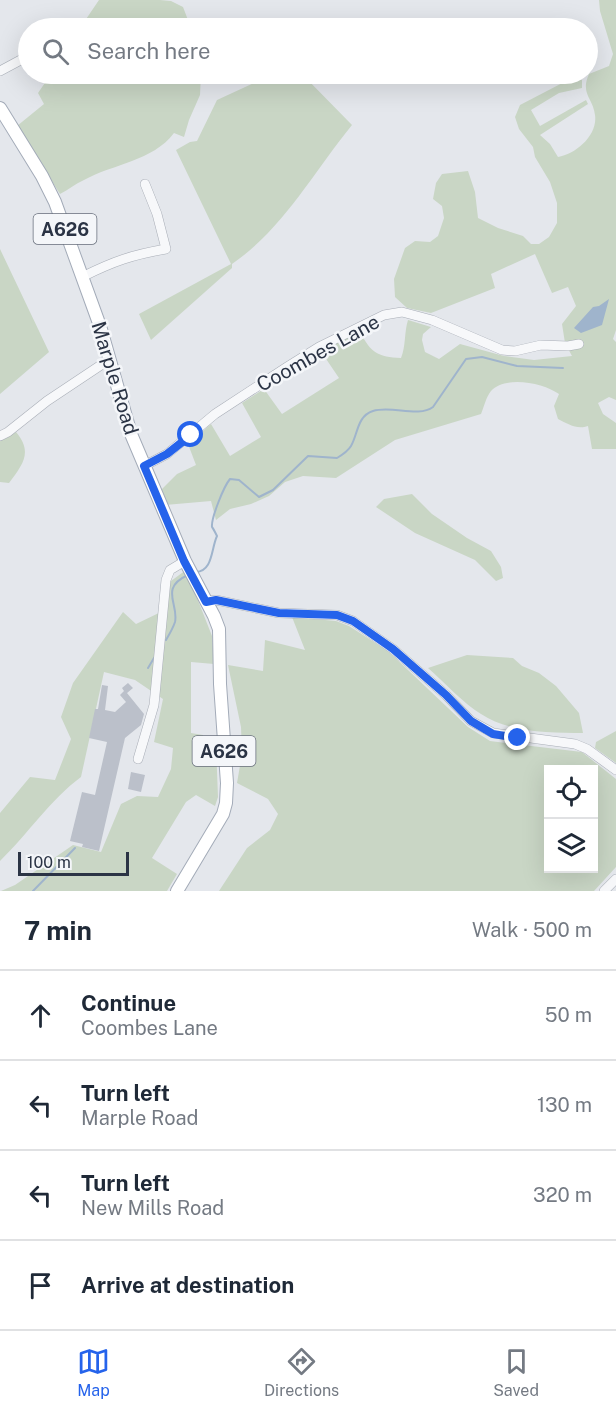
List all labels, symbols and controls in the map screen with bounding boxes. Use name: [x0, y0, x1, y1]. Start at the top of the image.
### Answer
search box: [18, 18, 598, 84]
icon: search: [39, 35, 72, 68]
text: Search here: [87, 38, 211, 64]
road number: A626: [34, 214, 97, 244]
street label: Coombes Lane: [252, 309, 384, 397]
street label: Marple Road: [86, 318, 144, 438]
route start: [177, 421, 203, 447]
route end: [504, 724, 530, 750]
road number: A626: [192, 736, 256, 766]
map controls: [544, 765, 598, 873]
button: locate: [544, 765, 598, 819]
button: layers: [544, 819, 598, 873]
scale bar: [18, 849, 129, 876]
text: 100 m: [27, 853, 71, 872]
text: 7 min: [24, 915, 92, 946]
text: Walk · 500 m: [472, 918, 592, 942]
text: Continue: [81, 990, 176, 1016]
icon: ahead: [24, 999, 57, 1032]
text: 50 m: [545, 1003, 592, 1027]
text: Coombes Lane: [81, 1016, 218, 1040]
text: Turn left: [81, 1080, 170, 1106]
icon: left: [24, 1089, 57, 1122]
text: 130 m: [537, 1093, 592, 1117]
text: Marple Road: [81, 1106, 198, 1130]
text: Turn left: [81, 1170, 170, 1196]
icon: left: [24, 1179, 57, 1212]
text: 320 m: [533, 1183, 592, 1207]
text: New Mills Road: [81, 1196, 224, 1220]
icon: arrive: [24, 1269, 57, 1302]
text: Arrive at destination: [81, 1272, 294, 1298]
tab: Map: [77, 1345, 110, 1400]
tab: Directions: [264, 1345, 339, 1400]
tab: Saved: [493, 1345, 539, 1400]

